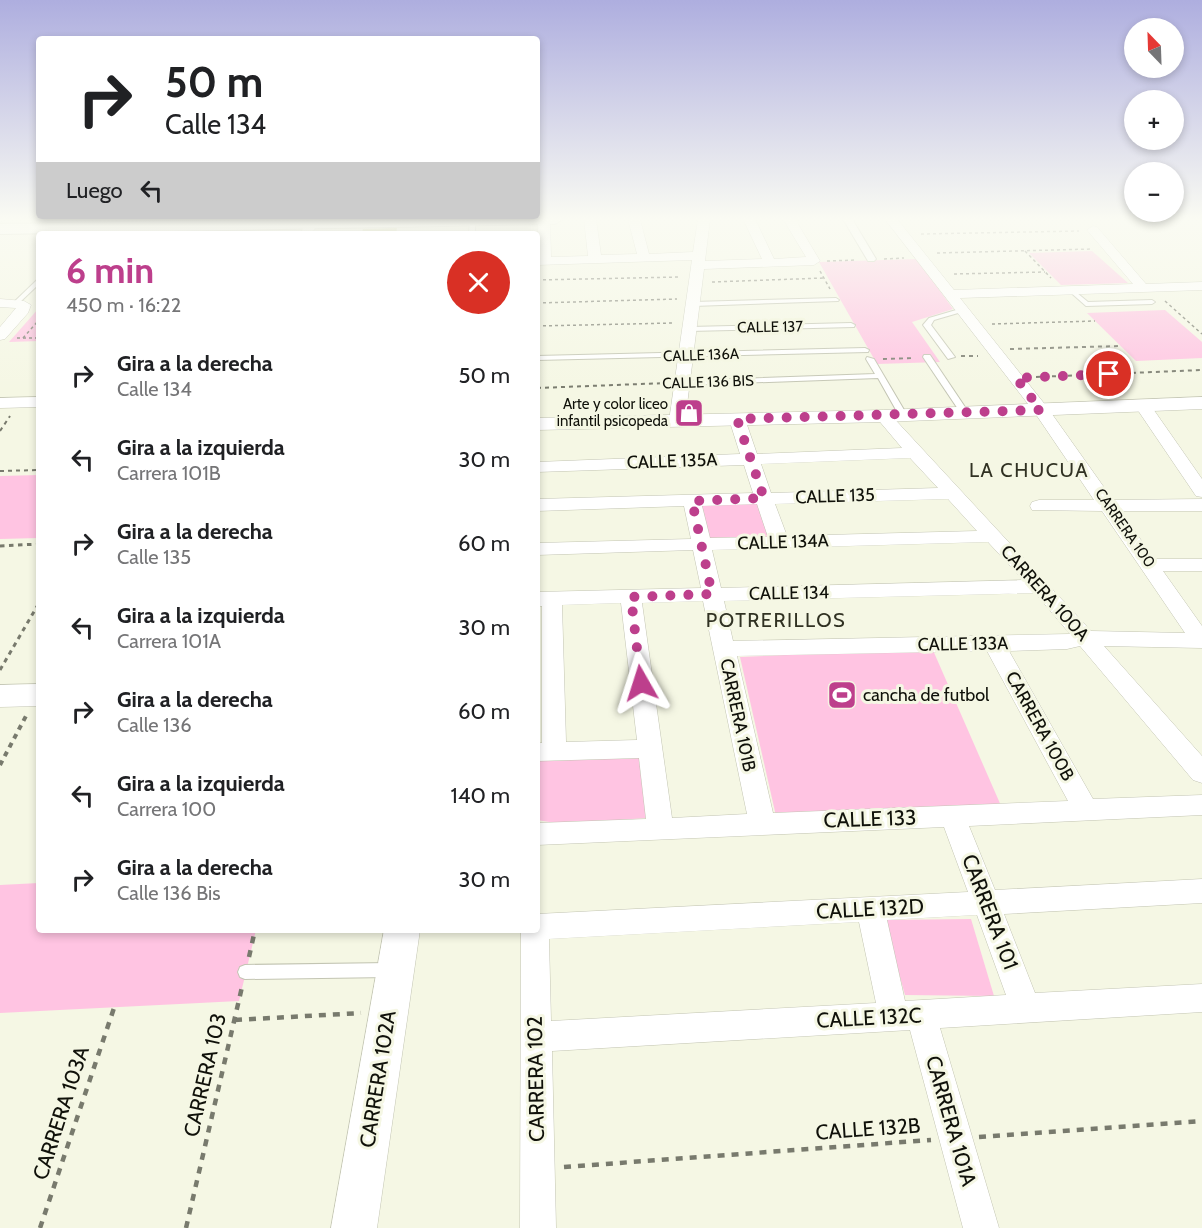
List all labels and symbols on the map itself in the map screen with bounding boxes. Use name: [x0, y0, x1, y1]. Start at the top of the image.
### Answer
north arrow: [1124, 18, 1184, 78]
street label: CALLE 137: [737, 317, 803, 337]
street label: CALLE 136A: [663, 345, 740, 365]
pin: [1083, 348, 1134, 399]
street label: CALLE 136 BIS: [662, 371, 754, 393]
place label: Arte y color liceo infantil psicopeda: [557, 395, 669, 430]
shop icon: Arte y color liceo infantil psicopeda: [673, 397, 705, 429]
street label: CALLE 135A: [626, 448, 718, 474]
district label: LA CHUCUA: [969, 458, 1089, 482]
street label: CALLE 135: [795, 484, 875, 508]
street label: CARRERA 100: [1091, 485, 1159, 571]
street label: CALLE 134A: [737, 529, 829, 555]
street label: CARRERA 100A: [996, 540, 1094, 646]
street label: CALLE 134: [749, 581, 829, 605]
district label: POTRERILLOS: [706, 608, 846, 632]
street label: CALLE 133A: [917, 632, 1009, 656]
position arrow: [609, 651, 673, 715]
street label: CARRERA 101B: [715, 657, 761, 774]
street label: CARRERA 100B: [1001, 667, 1079, 785]
sports icon: cancha de futbol: [826, 679, 858, 711]
place label: cancha de futbol: [863, 684, 990, 706]
street label: CALLE 133: [823, 804, 917, 833]
street label: CARRERA 101: [957, 851, 1024, 973]
street label: CALLE 132D: [816, 893, 924, 924]
street label: CALLE 132C: [816, 1002, 922, 1033]
street label: CARRERA 102A: [354, 1008, 401, 1149]
street label: CARRERA 103: [178, 1011, 231, 1139]
street label: CARRERA 102: [522, 1016, 549, 1142]
street label: CARRERA 103A: [27, 1043, 94, 1183]
street label: CARRERA 101A: [921, 1053, 982, 1189]
street label: CALLE 132B: [815, 1112, 921, 1145]

